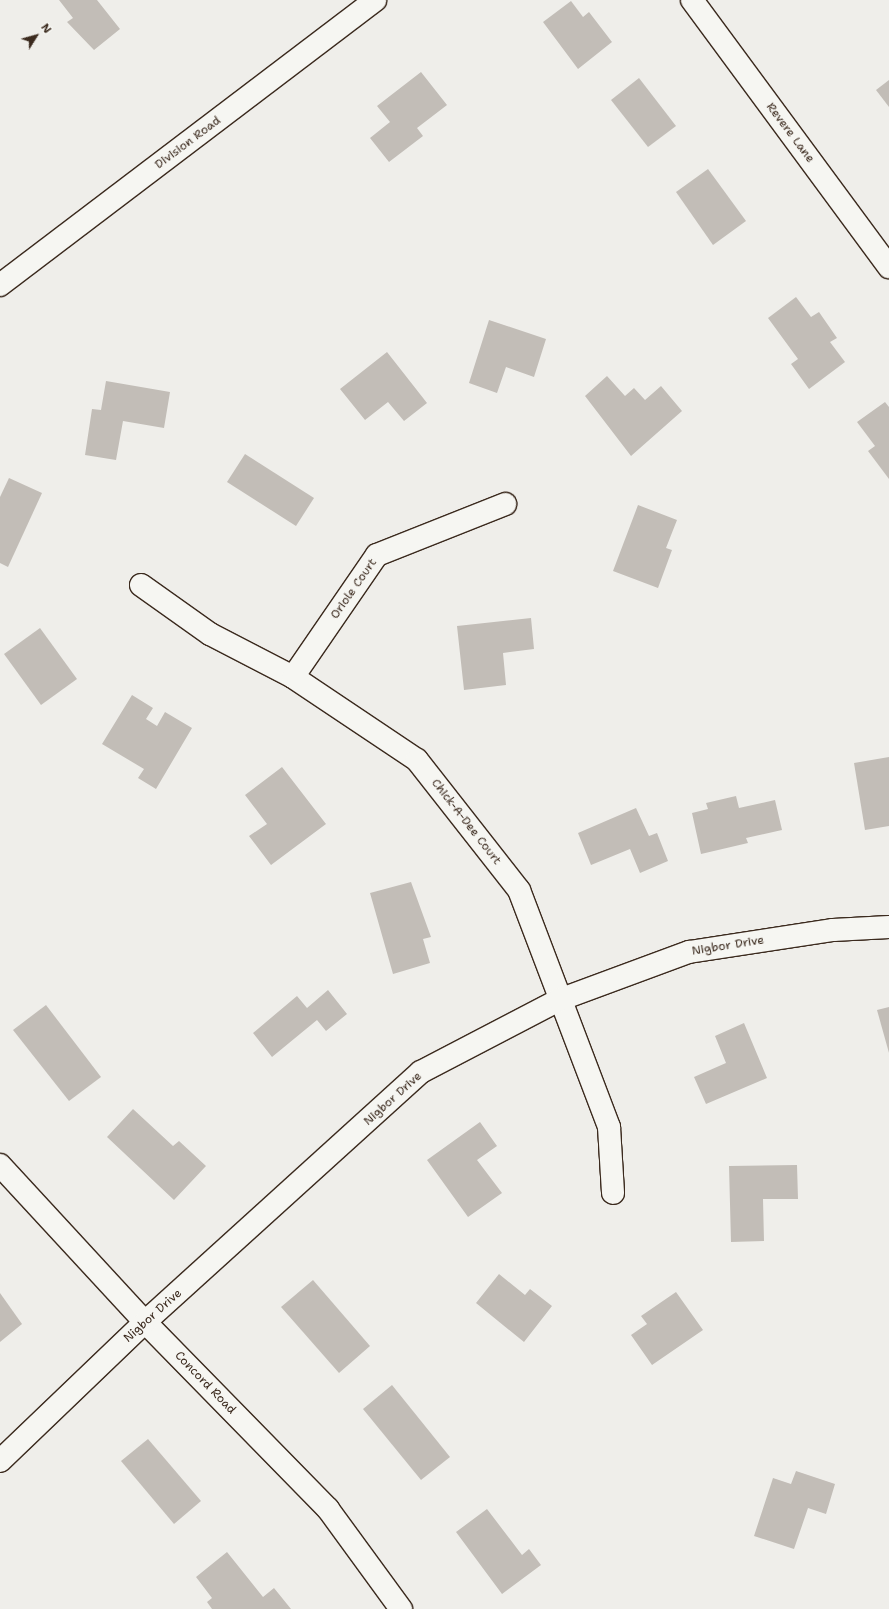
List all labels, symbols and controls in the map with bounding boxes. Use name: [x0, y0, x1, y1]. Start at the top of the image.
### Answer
north arrow: [16, 16, 56, 56]
text: N: [37, 20, 55, 36]
street label: Revere Lane: [763, 100, 817, 166]
street label: Division Road: [152, 114, 224, 172]
street label: Oriole Court: [328, 556, 380, 622]
street label: Chick-A-Dee Court: [428, 776, 504, 868]
street label: Nigbor Drive: [691, 933, 765, 959]
street label: Nigbor Drive: [361, 1069, 425, 1129]
street label: Nigbor Drive: [121, 1286, 185, 1346]
street label: Concord Road: [171, 1349, 239, 1417]

